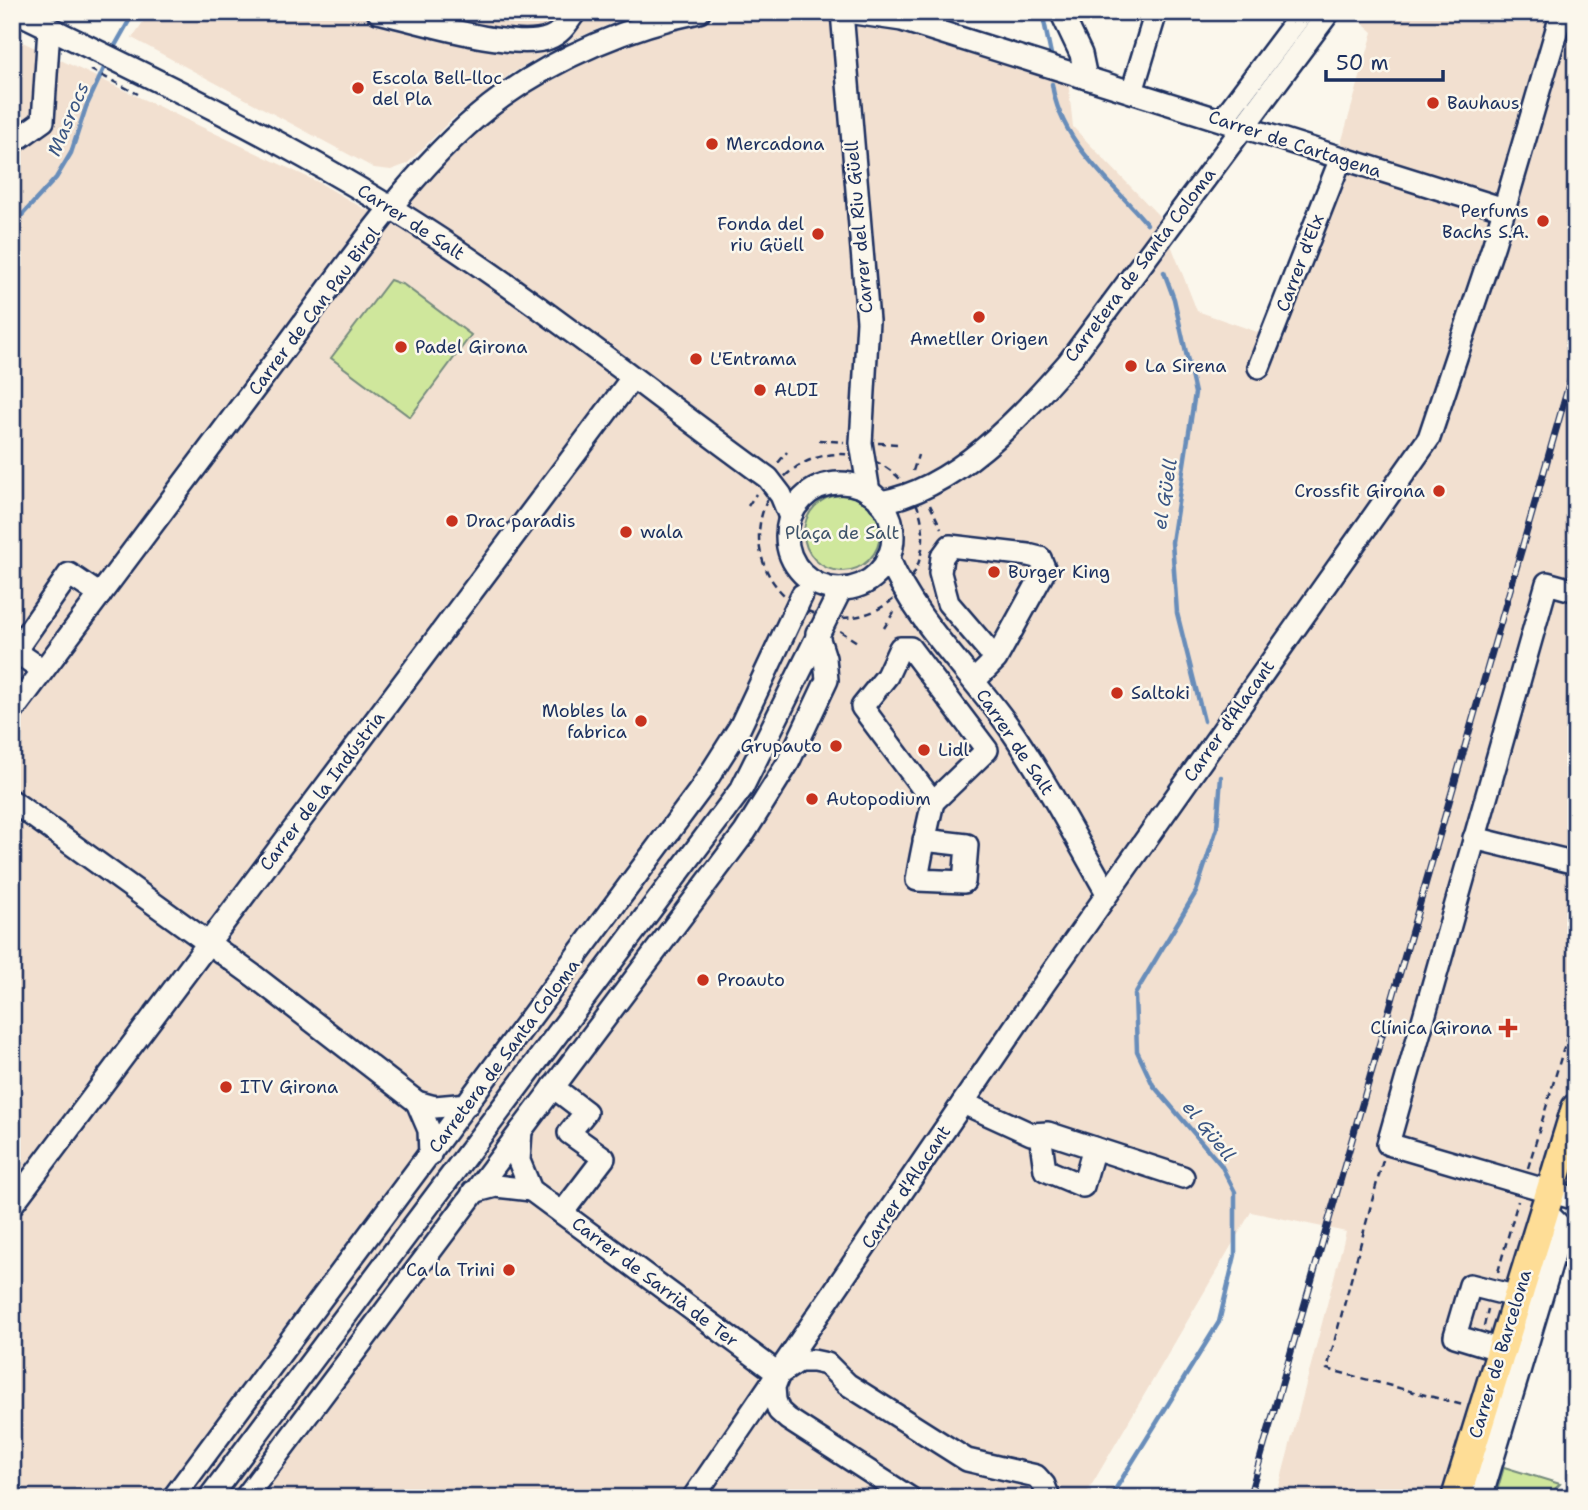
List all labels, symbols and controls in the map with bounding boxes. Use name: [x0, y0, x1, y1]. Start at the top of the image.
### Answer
scale bar: [1326, 38, 1443, 82]
text: 50 m: [1336, 49, 1389, 77]
place label: Escola Bell-lloc del Pla: [372, 66, 502, 111]
water label: Masrocs: [41, 78, 95, 160]
marker: Escola Bell-lloc del Pla: [350, 80, 366, 96]
place label: Bauhaus: [1447, 91, 1520, 115]
marker: Bauhaus: [1425, 95, 1441, 111]
street label: Carrer de Cartagena: [1205, 105, 1385, 183]
place label: Mercadona: [726, 132, 825, 156]
marker: Mercadona: [704, 136, 720, 152]
street label: Carrer del Riu Güell: [839, 139, 878, 314]
street label: Carretera de Santa Coloma: [1059, 163, 1221, 367]
street label: Carrer de Salt: [353, 178, 469, 266]
place label: Perfums Bachs S.A.: [1442, 199, 1529, 244]
street label: Carrer d'Elx: [1270, 211, 1330, 315]
place label: Fonda del riu Güell: [717, 212, 805, 257]
marker: Perfums Bachs S.A.: [1535, 213, 1551, 229]
street label: Carrer de Can Pau Birol: [243, 222, 386, 400]
marker: Fonda del riu Güell: [810, 226, 826, 242]
marker: Ametller Origen: [971, 309, 987, 325]
place label: Ametller Origen: [910, 327, 1048, 351]
place label: Padel Girona: [415, 335, 527, 359]
marker: Padel Girona: [393, 339, 409, 355]
place label: L'Entrama: [710, 347, 796, 371]
marker: L'Entrama: [688, 351, 704, 367]
place label: La Sirena: [1145, 354, 1226, 378]
marker: La Sirena: [1123, 358, 1139, 374]
place label: ALDI: [774, 378, 818, 402]
marker: ALDI: [752, 382, 768, 398]
water label: el Güell: [1147, 457, 1183, 531]
place label: Crossfit Girona: [1294, 479, 1425, 503]
marker: Crossfit Girona: [1431, 483, 1447, 499]
place label: Drac paradis: [466, 509, 576, 533]
marker: Drac paradis: [444, 513, 460, 529]
place label: wala: [640, 520, 683, 544]
park label: Plaça de Salt: [785, 521, 899, 545]
marker: wala: [618, 524, 634, 540]
place label: Burger King: [1008, 560, 1110, 584]
marker: Burger King: [986, 564, 1002, 580]
street label: Carrer d'Alacant: [1178, 655, 1280, 787]
place label: Saltoki: [1131, 681, 1190, 705]
street label: Carrer de Salt: [971, 684, 1059, 800]
marker: Saltoki: [1109, 685, 1125, 701]
place label: Mobles la fabrica: [542, 699, 627, 744]
street label: Carrer de la Indústria: [254, 706, 390, 876]
marker: Mobles la fabrica: [633, 713, 649, 729]
place label: Grupauto: [740, 734, 822, 758]
marker: Grupauto: [828, 738, 844, 754]
place label: Lidl: [938, 738, 970, 762]
marker: Lidl: [916, 742, 932, 758]
place label: Autopodium: [826, 787, 931, 811]
marker: Autopodium: [804, 791, 820, 807]
street label: Carretera de Santa Coloma: [423, 954, 585, 1158]
place label: Proauto: [717, 968, 785, 992]
marker: Proauto: [695, 972, 711, 988]
place label: Clínica Girona: [1370, 1016, 1492, 1040]
marker: Clínica Girona: [1498, 1018, 1518, 1038]
place label: ITV Girona: [240, 1075, 338, 1099]
marker: ITV Girona: [218, 1079, 234, 1095]
water label: el Güell: [1177, 1095, 1241, 1167]
street label: Carrer d'Alacant: [856, 1121, 956, 1253]
street label: Carrer de Sarrià de Ter: [567, 1211, 743, 1353]
place label: Ca la Trini: [406, 1258, 495, 1282]
marker: Ca la Trini: [501, 1262, 517, 1278]
street label: Carrer de Barcelona: [1463, 1267, 1537, 1441]

